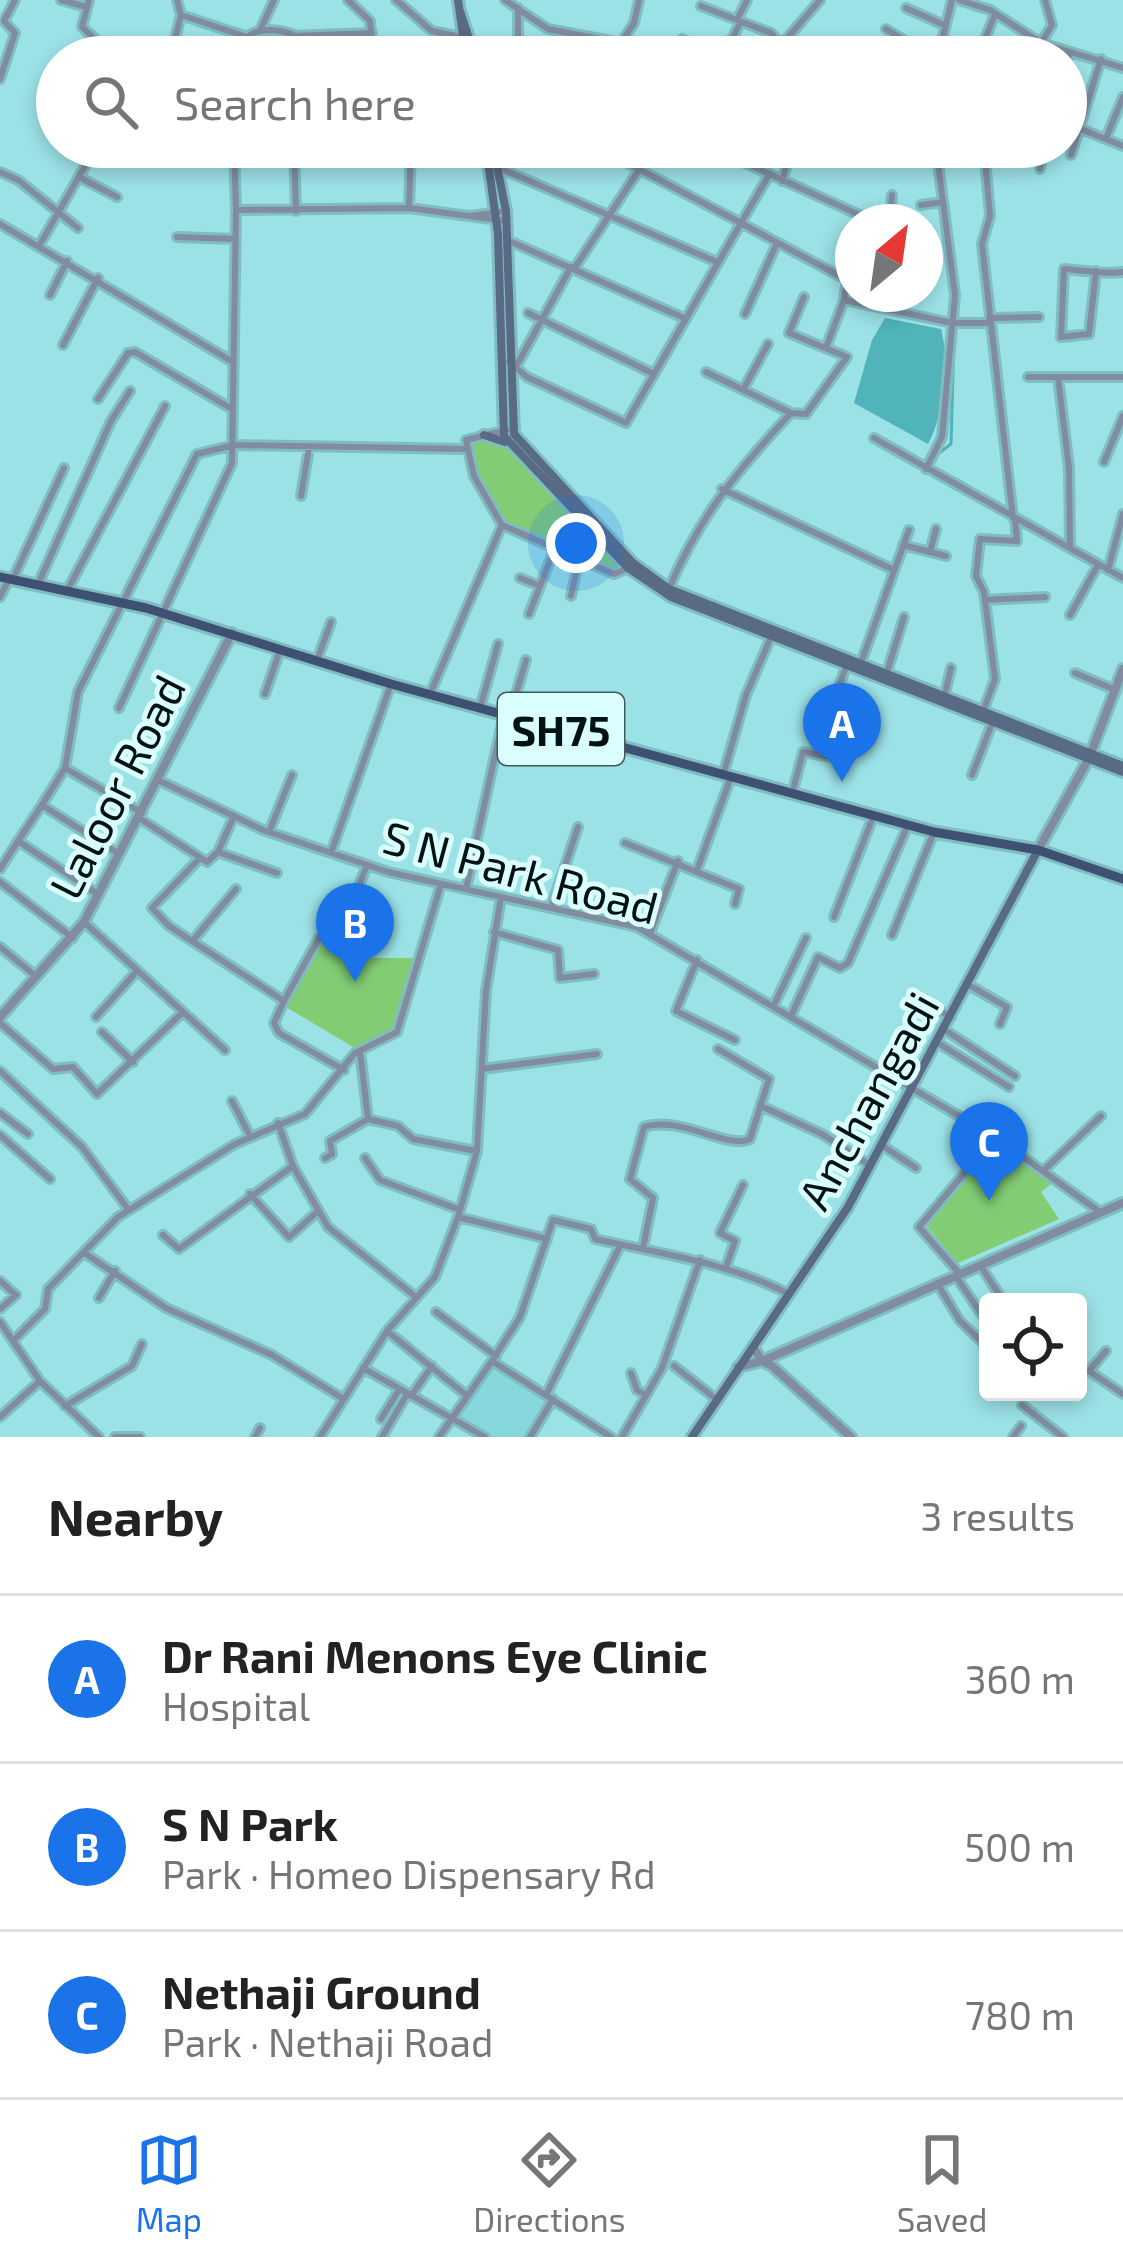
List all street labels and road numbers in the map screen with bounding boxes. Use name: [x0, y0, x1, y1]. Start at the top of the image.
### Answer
street label: Laloor Road: [37, 665, 195, 907]
road number: SH75: [498, 693, 624, 765]
street label: S N Park Road: [378, 808, 664, 934]
street label: Anchangadi: [785, 982, 949, 1218]

